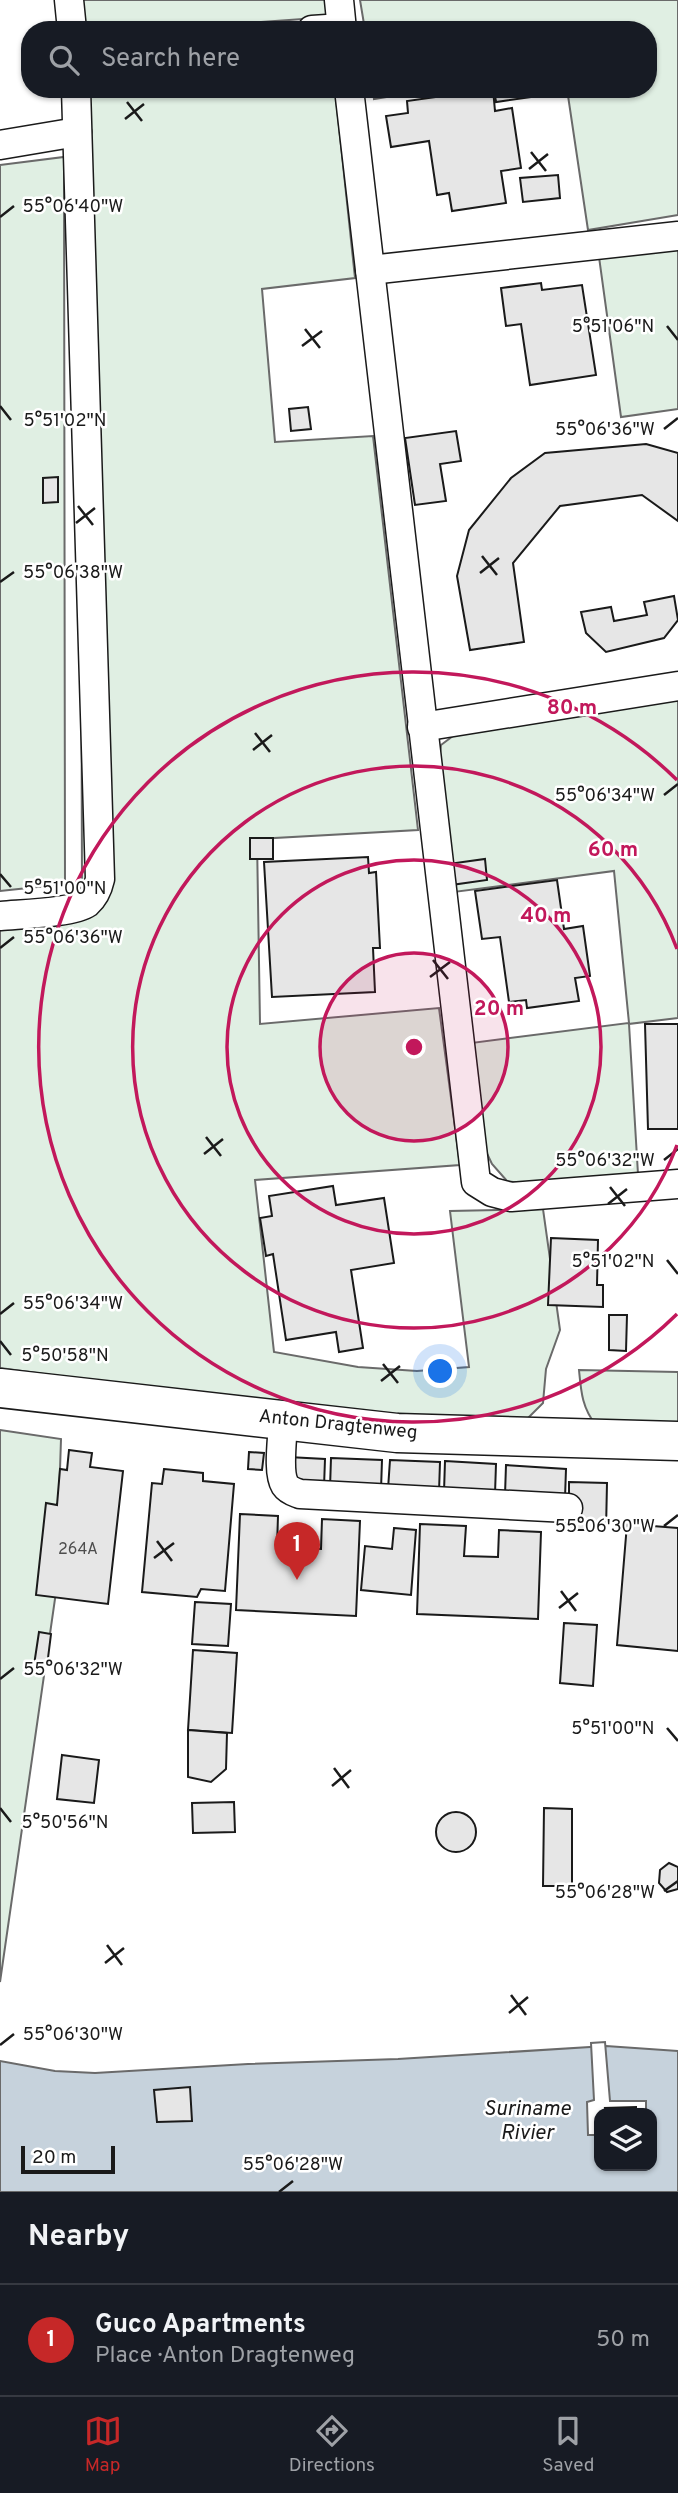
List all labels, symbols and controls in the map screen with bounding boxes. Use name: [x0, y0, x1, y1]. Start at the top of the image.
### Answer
search box: [21, 21, 657, 98]
icon: search: [45, 41, 83, 79]
text: Search here: [101, 43, 240, 76]
text: 55°06'40"W: [23, 196, 123, 219]
text: 5°51'06"N: [572, 316, 654, 339]
text: 5°51'02"N: [24, 410, 106, 433]
text: 55°06'36"W: [555, 419, 655, 442]
text: 55°06'38"W: [23, 562, 123, 585]
text: 80 m: [547, 695, 597, 722]
text: 55°06'34"W: [555, 785, 655, 808]
text: 60 m: [588, 837, 638, 864]
text: 5°51'00"N: [23, 878, 107, 901]
text: 40 m: [521, 903, 571, 930]
text: 55°06'36"W: [23, 927, 123, 950]
text: 20 m: [474, 996, 524, 1023]
centre of rings: [402, 1035, 426, 1059]
text: 55°06'32"W: [555, 1150, 655, 1173]
text: 5°51'02"N: [572, 1251, 654, 1274]
text: 55°06'34"W: [23, 1293, 123, 1316]
text: 5°50'58"N: [21, 1345, 109, 1368]
your location: [423, 1354, 457, 1388]
street label: Anton Dragtenweg: [257, 1405, 419, 1445]
text: 55°06'30"W: [555, 1516, 655, 1539]
pin: 1: [274, 1522, 320, 1580]
house number: 264A: [58, 1540, 98, 1560]
text: 55°06'32"W: [23, 1659, 123, 1682]
text: 5°51'00"N: [571, 1718, 655, 1741]
text: 5°50'56"N: [21, 1812, 109, 1835]
text: 55°06'28"W: [555, 1882, 655, 1905]
text: 55°06'30"W: [23, 2024, 123, 2047]
water label: Suriname Rivier: [483, 2096, 572, 2147]
map controls: [594, 2108, 657, 2171]
button: layers: [594, 2108, 657, 2171]
scale bar: [21, 2143, 116, 2175]
text: 20 m: [32, 2146, 76, 2170]
text: 55°06'28"W: [243, 2154, 343, 2177]
text: Nearby: [28, 2219, 129, 2256]
text: Guco Apartments: [95, 2309, 306, 2342]
text: 1: [46, 2326, 56, 2355]
text: 50 m: [596, 2326, 650, 2355]
text: Place · Anton Dragtenweg: [95, 2342, 355, 2371]
tab: Map: [84, 2412, 122, 2478]
tab: Directions: [289, 2412, 375, 2478]
tab: Saved: [542, 2412, 594, 2478]

